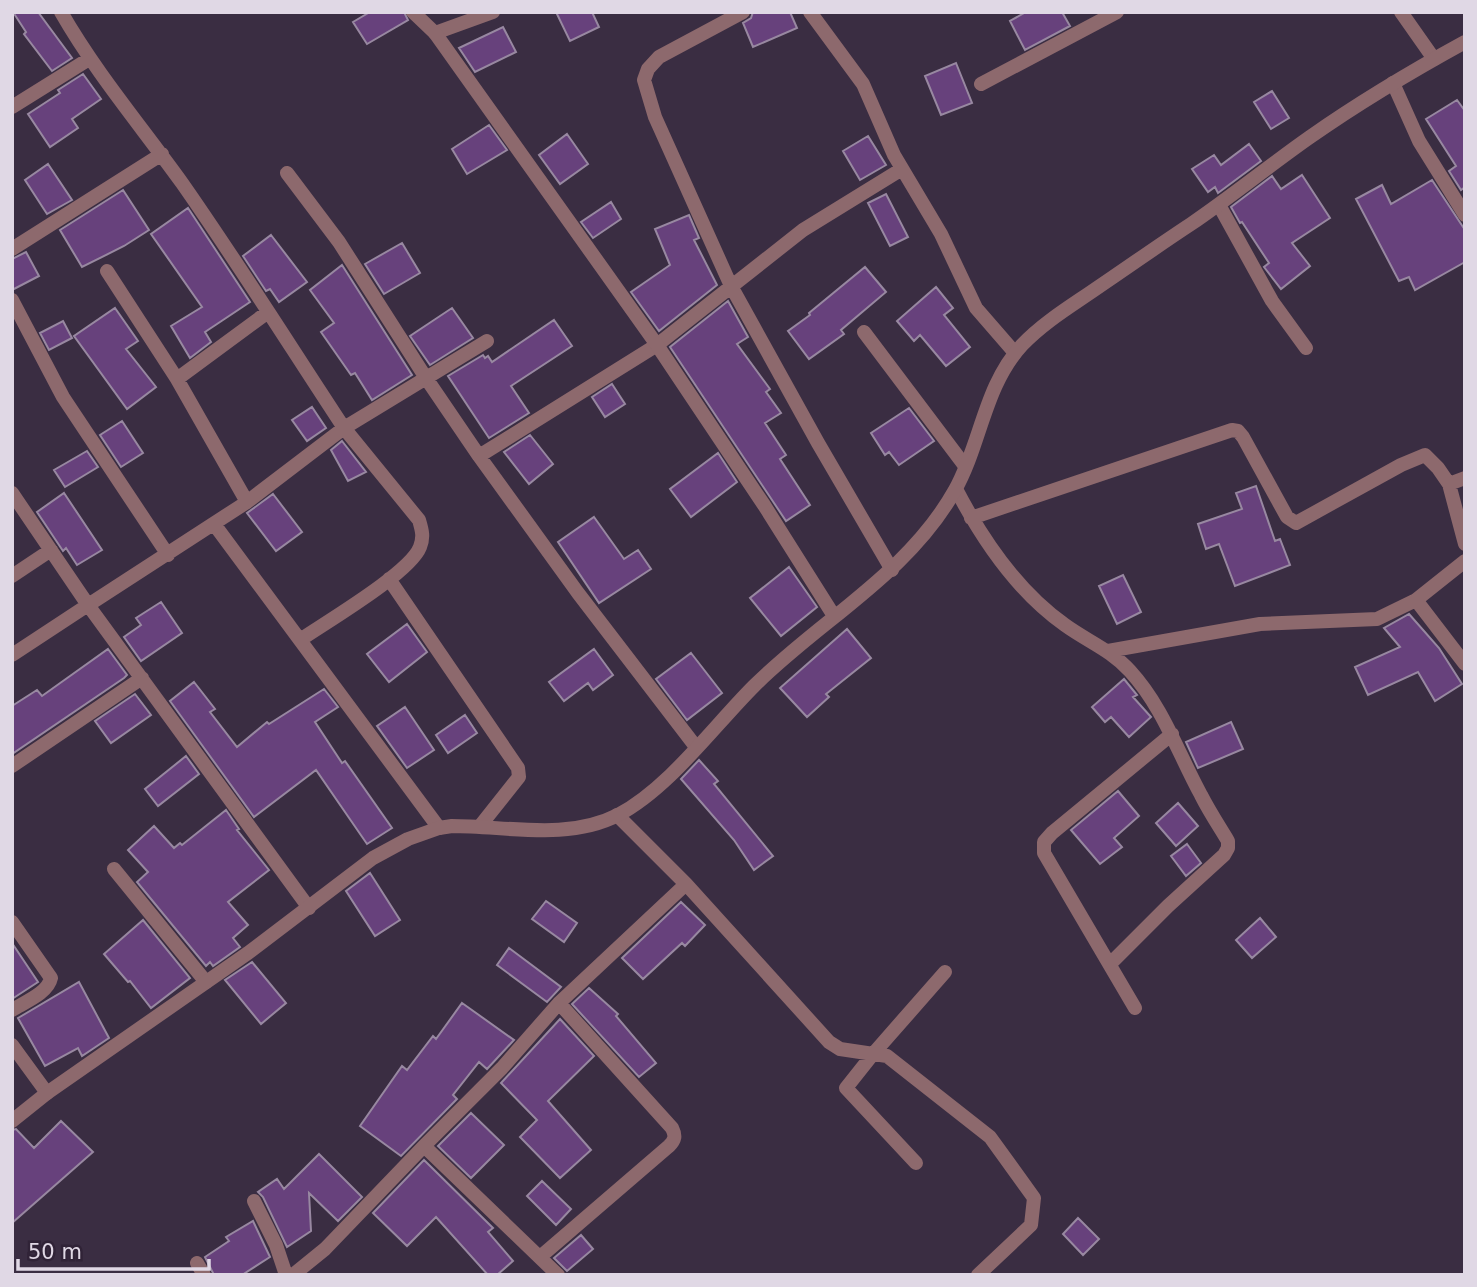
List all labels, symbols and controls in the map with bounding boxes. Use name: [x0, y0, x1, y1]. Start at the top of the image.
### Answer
scale bar: [18, 1228, 208, 1272]
text: 50 m: [28, 1240, 82, 1264]

